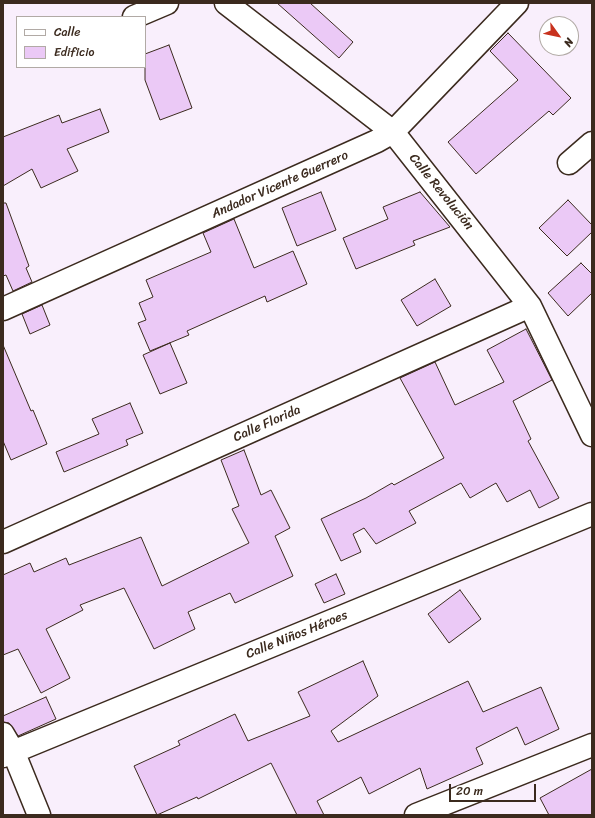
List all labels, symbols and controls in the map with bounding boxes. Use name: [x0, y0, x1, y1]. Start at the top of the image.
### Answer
legend: [16, 16, 146, 68]
north arrow: [539, 16, 579, 56]
text: Calle: [54, 21, 81, 43]
text: N: [559, 34, 579, 51]
text: Edificio: [54, 41, 94, 63]
street label: Andador Vicente Guerrero: [209, 148, 351, 222]
street label: Calle Revolución: [405, 151, 477, 233]
street label: Calle Florida: [231, 402, 303, 446]
street label: Calle Niños Héroes: [244, 608, 350, 662]
scale bar: [451, 776, 538, 802]
text: 20 m: [456, 780, 483, 802]

